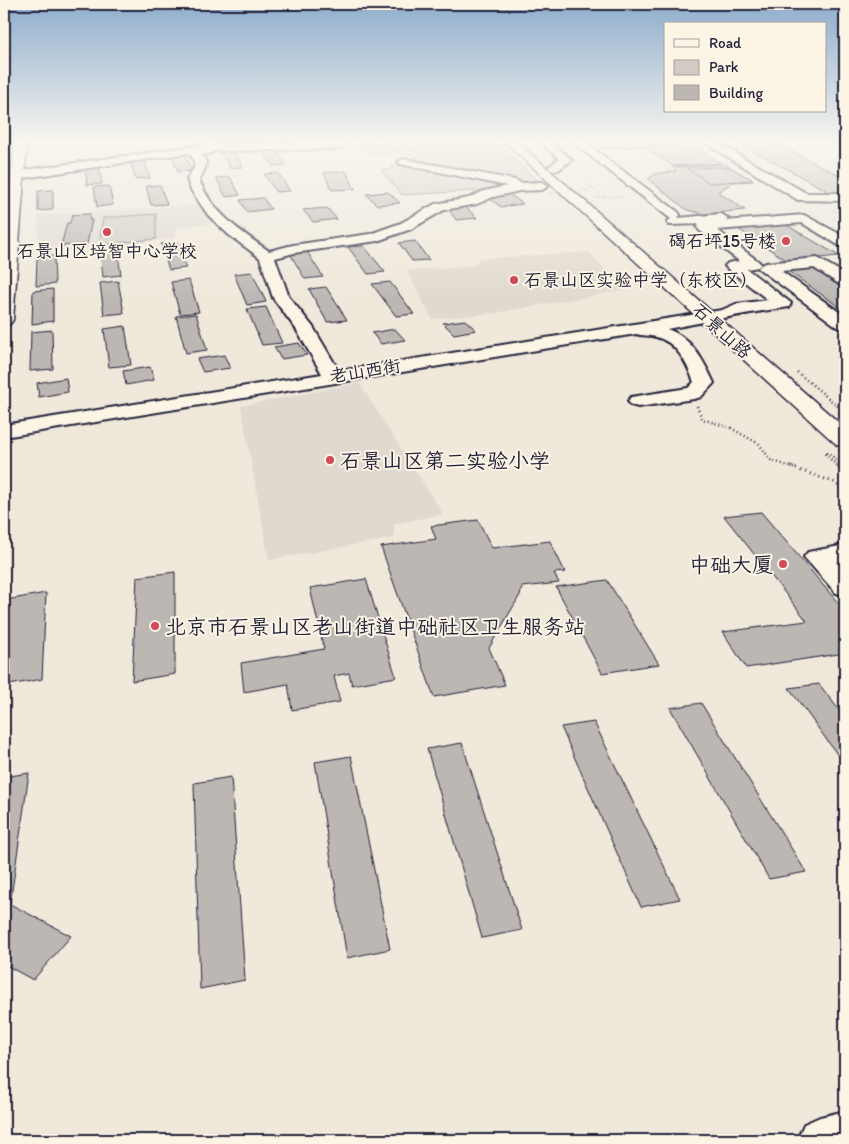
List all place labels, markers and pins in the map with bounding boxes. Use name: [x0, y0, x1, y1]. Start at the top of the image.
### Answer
marker: 石景山区培智中心学校: [101, 226, 113, 238]
place label: 碣石坪15号楼: [668, 230, 776, 252]
marker: 碣石坪15号楼: [780, 235, 792, 247]
place label: 石景山区培智中心学校: [17, 240, 197, 262]
place label: 石景山区实验中学（东校区）: [524, 269, 758, 291]
marker: 石景山区实验中学（东校区）: [508, 274, 520, 286]
place label: 石景山区第二实验小学: [340, 448, 550, 473]
marker: 石景山区第二实验小学: [324, 454, 336, 466]
place label: 中础大厦: [689, 552, 773, 577]
marker: 中础大厦: [777, 558, 789, 570]
place label: 北京市石景山区老山街道中础社区卫生服务站: [165, 614, 585, 639]
marker: 北京市石景山区老山街道中础社区卫生服务站: [149, 620, 161, 632]

